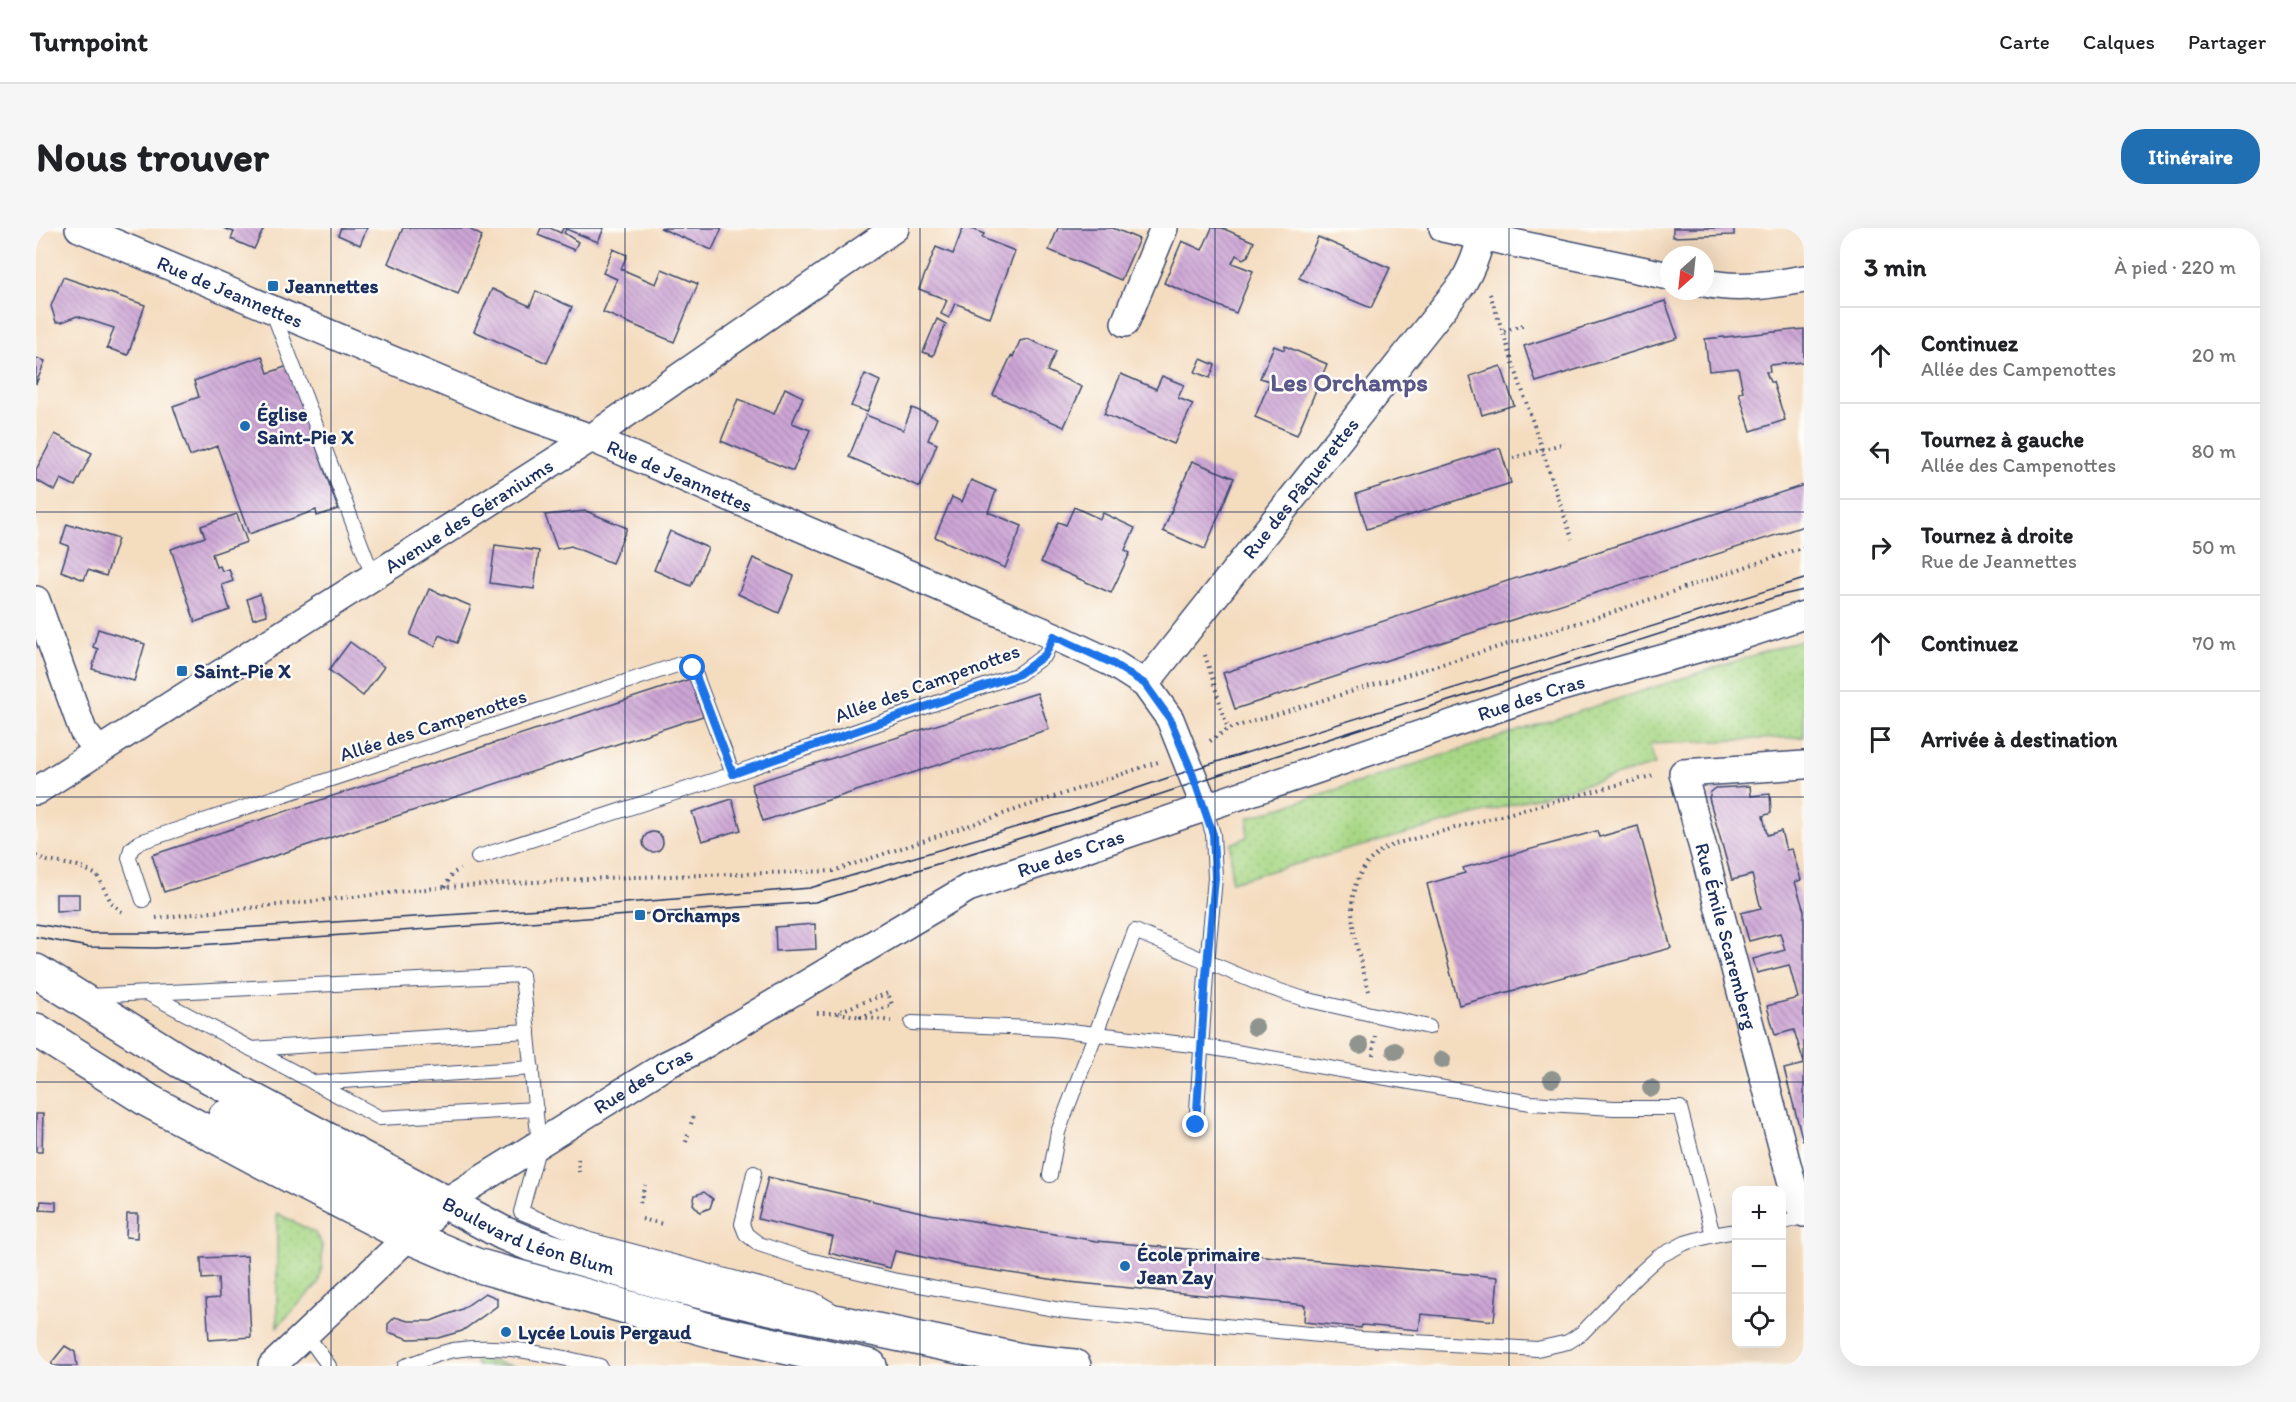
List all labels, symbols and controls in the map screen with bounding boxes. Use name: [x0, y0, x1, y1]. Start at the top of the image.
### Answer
text: Turnpoint: [30, 24, 148, 58]
text: Carte: [1999, 29, 2050, 54]
text: Calques: [2083, 29, 2155, 54]
text: Partager: [2188, 29, 2266, 54]
button: Itinéraire: [2121, 129, 2260, 184]
text: Nous trouver: [36, 131, 269, 182]
north arrow: [1660, 246, 1714, 300]
street label: Rue de Jeannettes: [154, 250, 307, 333]
text: 3 min: [1864, 251, 1926, 283]
text: À pied · 220 m: [2114, 255, 2236, 279]
place label: Jeannettes: [284, 274, 379, 298]
marker: Jeannettes: [266, 279, 280, 293]
text: Continuez: [1921, 330, 2018, 357]
icon: ahead: [1864, 339, 1897, 372]
text: 20 m: [2192, 343, 2236, 367]
text: Allée des Campenottes: [1921, 357, 2116, 381]
district label: Les Orchamps: [1270, 366, 1428, 398]
place label: Église Saint-Pie X: [257, 402, 354, 449]
street label: Rue des Pâquerettes: [1237, 413, 1364, 564]
marker: Église Saint-Pie X: [238, 419, 252, 433]
text: Tournez à gauche: [1921, 426, 2084, 453]
street label: Rue de Jeannettes: [603, 434, 756, 518]
icon: left: [1864, 435, 1897, 468]
text: 80 m: [2191, 439, 2236, 463]
street label: Avenue des Géraniums: [380, 453, 558, 578]
text: Allée des Campenottes: [1921, 453, 2116, 477]
text: Tournez à droite: [1921, 522, 2073, 549]
icon: right: [1864, 531, 1897, 564]
text: 50 m: [2192, 535, 2236, 559]
text: Rue de Jeannettes: [1921, 549, 2077, 573]
icon: ahead: [1864, 627, 1897, 660]
text: Continuez: [1921, 630, 2018, 657]
text: 70 m: [2192, 631, 2236, 655]
street label: Allée des Campenottes: [831, 638, 1023, 728]
route start: [679, 654, 705, 680]
place label: Saint-Pie X: [194, 659, 291, 683]
marker: Saint-Pie X: [175, 664, 189, 678]
street label: Rue des Cras: [1474, 669, 1588, 726]
street label: Allée des Campenottes: [336, 683, 530, 767]
icon: arrive: [1864, 723, 1897, 756]
text: Arrivée à destination: [1921, 726, 2117, 753]
street label: Rue des Cras: [1014, 824, 1127, 882]
street label: Rue Émile Scaremberg: [1690, 840, 1763, 1033]
place label: Orchamps: [652, 903, 740, 928]
marker: Orchamps: [633, 908, 647, 922]
street label: Rue des Cras: [589, 1042, 697, 1119]
route end: [1182, 1111, 1208, 1137]
map controls: [1732, 1186, 1786, 1348]
button: +: [1732, 1186, 1786, 1240]
street label: Boulevard Léon Blum: [439, 1191, 618, 1280]
button: −: [1732, 1240, 1786, 1294]
place label: École primaire Jean Zay: [1136, 1242, 1260, 1290]
marker: École primaire Jean Zay: [1118, 1259, 1132, 1273]
button: locate: [1732, 1294, 1786, 1348]
place label: Lycée Louis Pergaud: [518, 1320, 692, 1345]
marker: Lycée Louis Pergaud: [499, 1325, 513, 1339]

